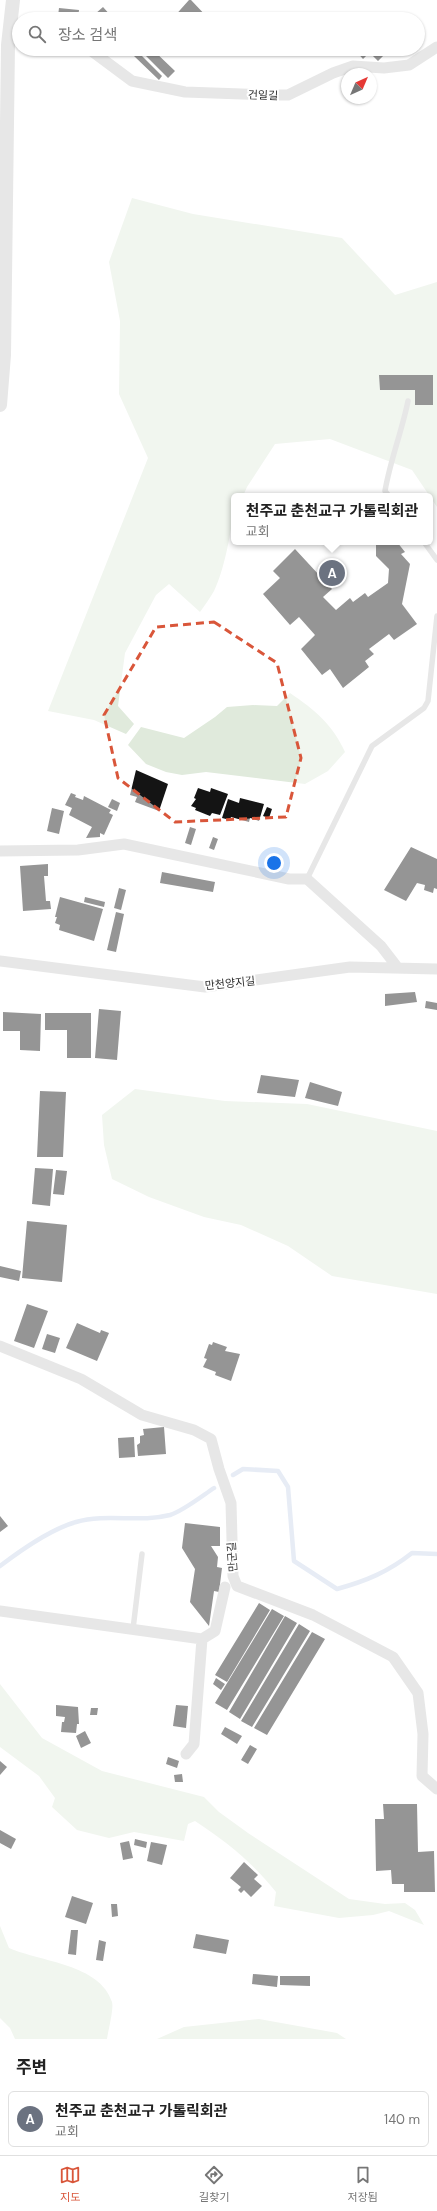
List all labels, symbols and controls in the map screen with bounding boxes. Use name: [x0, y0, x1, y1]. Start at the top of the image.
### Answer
search box: [12, 12, 425, 56]
icon: search: [26, 23, 48, 45]
text: 장소 검색: [58, 25, 117, 45]
north arrow: [341, 68, 377, 104]
street label: 건일길: [248, 87, 278, 103]
popup: [231, 493, 433, 545]
text: 천주교 춘천교구 가톨릭회관: [246, 501, 418, 521]
text: 교회: [246, 523, 270, 540]
pin: A: [319, 558, 345, 588]
your location: [264, 853, 284, 873]
street label: 만천양지길: [204, 973, 256, 993]
street label: 만군길: [224, 1541, 240, 1573]
text: 주변: [16, 2056, 47, 2078]
text: 천주교 춘천교구 가톨릭회관: [55, 2101, 228, 2121]
text: A: [25, 2111, 35, 2128]
text: 140 m: [384, 2111, 420, 2128]
text: 교회: [55, 2123, 79, 2140]
tab: 지도: [59, 2164, 81, 2204]
tab: 길찾기: [199, 2164, 229, 2204]
tab: 저장됨: [348, 2164, 378, 2204]

